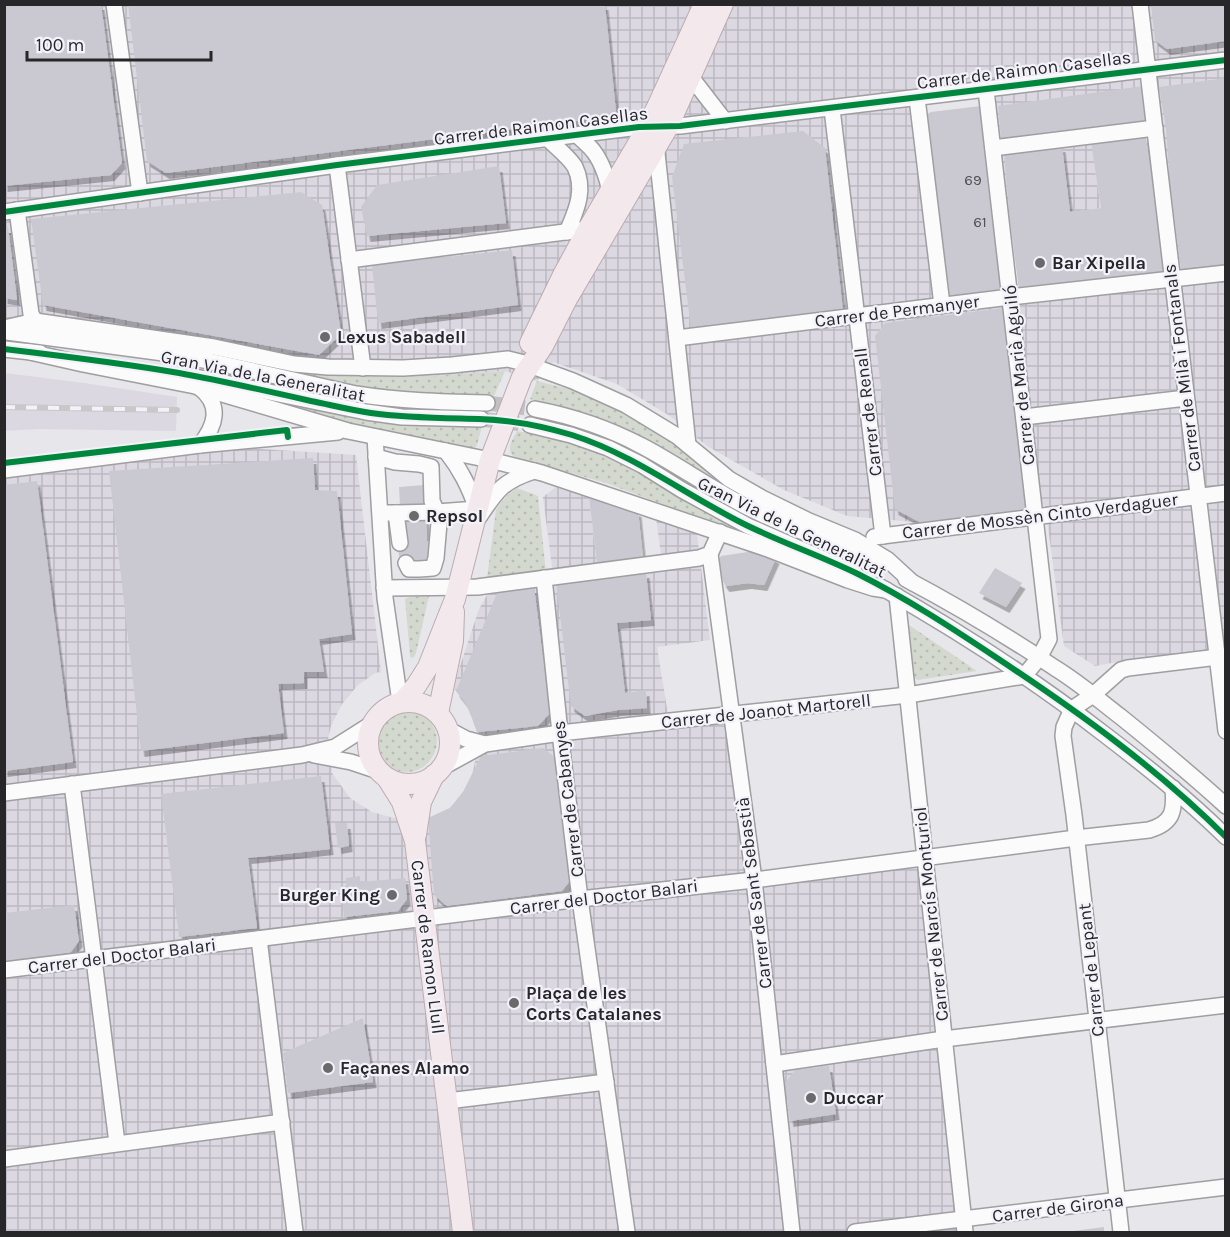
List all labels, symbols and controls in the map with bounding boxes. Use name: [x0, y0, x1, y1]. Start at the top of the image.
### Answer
scale bar: [27, 24, 212, 62]
text: 100 m: [36, 34, 84, 56]
street label: Carrer de Raimon Casellas: [916, 46, 1132, 94]
street label: Carrer de Raimon Casellas: [433, 102, 649, 150]
house number: 69: [964, 171, 982, 189]
house number: 61: [973, 213, 987, 231]
place label: Bar Xipella: [1052, 252, 1146, 274]
marker: Bar Xipella: [1033, 256, 1047, 270]
street label: Carrer de Milà i Fontanals: [1158, 263, 1206, 473]
street label: Carrer de Marià Aguiló: [999, 284, 1039, 466]
street label: Carrer de Permanyer: [813, 290, 981, 332]
place label: Lexus Sabadell: [337, 326, 466, 348]
marker: Lexus Sabadell: [318, 330, 332, 344]
street label: Gran Via de la Generalitat: [159, 345, 367, 407]
street label: Carrer de Renall: [849, 346, 887, 478]
street label: Gran Via de la Generalitat: [694, 472, 890, 582]
street label: Carrer de Mossèn Cinto Verdaguer: [901, 488, 1179, 544]
place label: Repsol: [426, 505, 483, 527]
marker: Repsol: [407, 509, 421, 523]
street label: Carrer de Joanot Martorell: [660, 689, 872, 733]
street label: Carrer de Cabanyes: [547, 719, 589, 879]
street label: Carrer de Sant Sebastià: [731, 796, 777, 990]
street label: Carrer de Narcís Monturiol: [909, 806, 953, 1022]
street label: Carrer de Ramon Llull: [406, 859, 450, 1035]
street label: Carrer del Doctor Balari: [509, 875, 699, 919]
place label: Burger King: [279, 884, 381, 906]
marker: Burger King: [385, 888, 399, 902]
street label: Carrer de Lepant: [1073, 902, 1109, 1038]
street label: Carrer del Doctor Balari: [27, 934, 217, 978]
place label: Plaça de les Corts Catalanes: [526, 982, 662, 1025]
marker: Plaça de les Corts Catalanes: [507, 996, 521, 1010]
place label: Façanes Alamo: [340, 1057, 469, 1079]
marker: Façanes Alamo: [321, 1061, 335, 1075]
place label: Duccar: [823, 1087, 883, 1109]
marker: Duccar: [804, 1091, 818, 1105]
street label: Carrer de Girona: [991, 1189, 1125, 1227]

